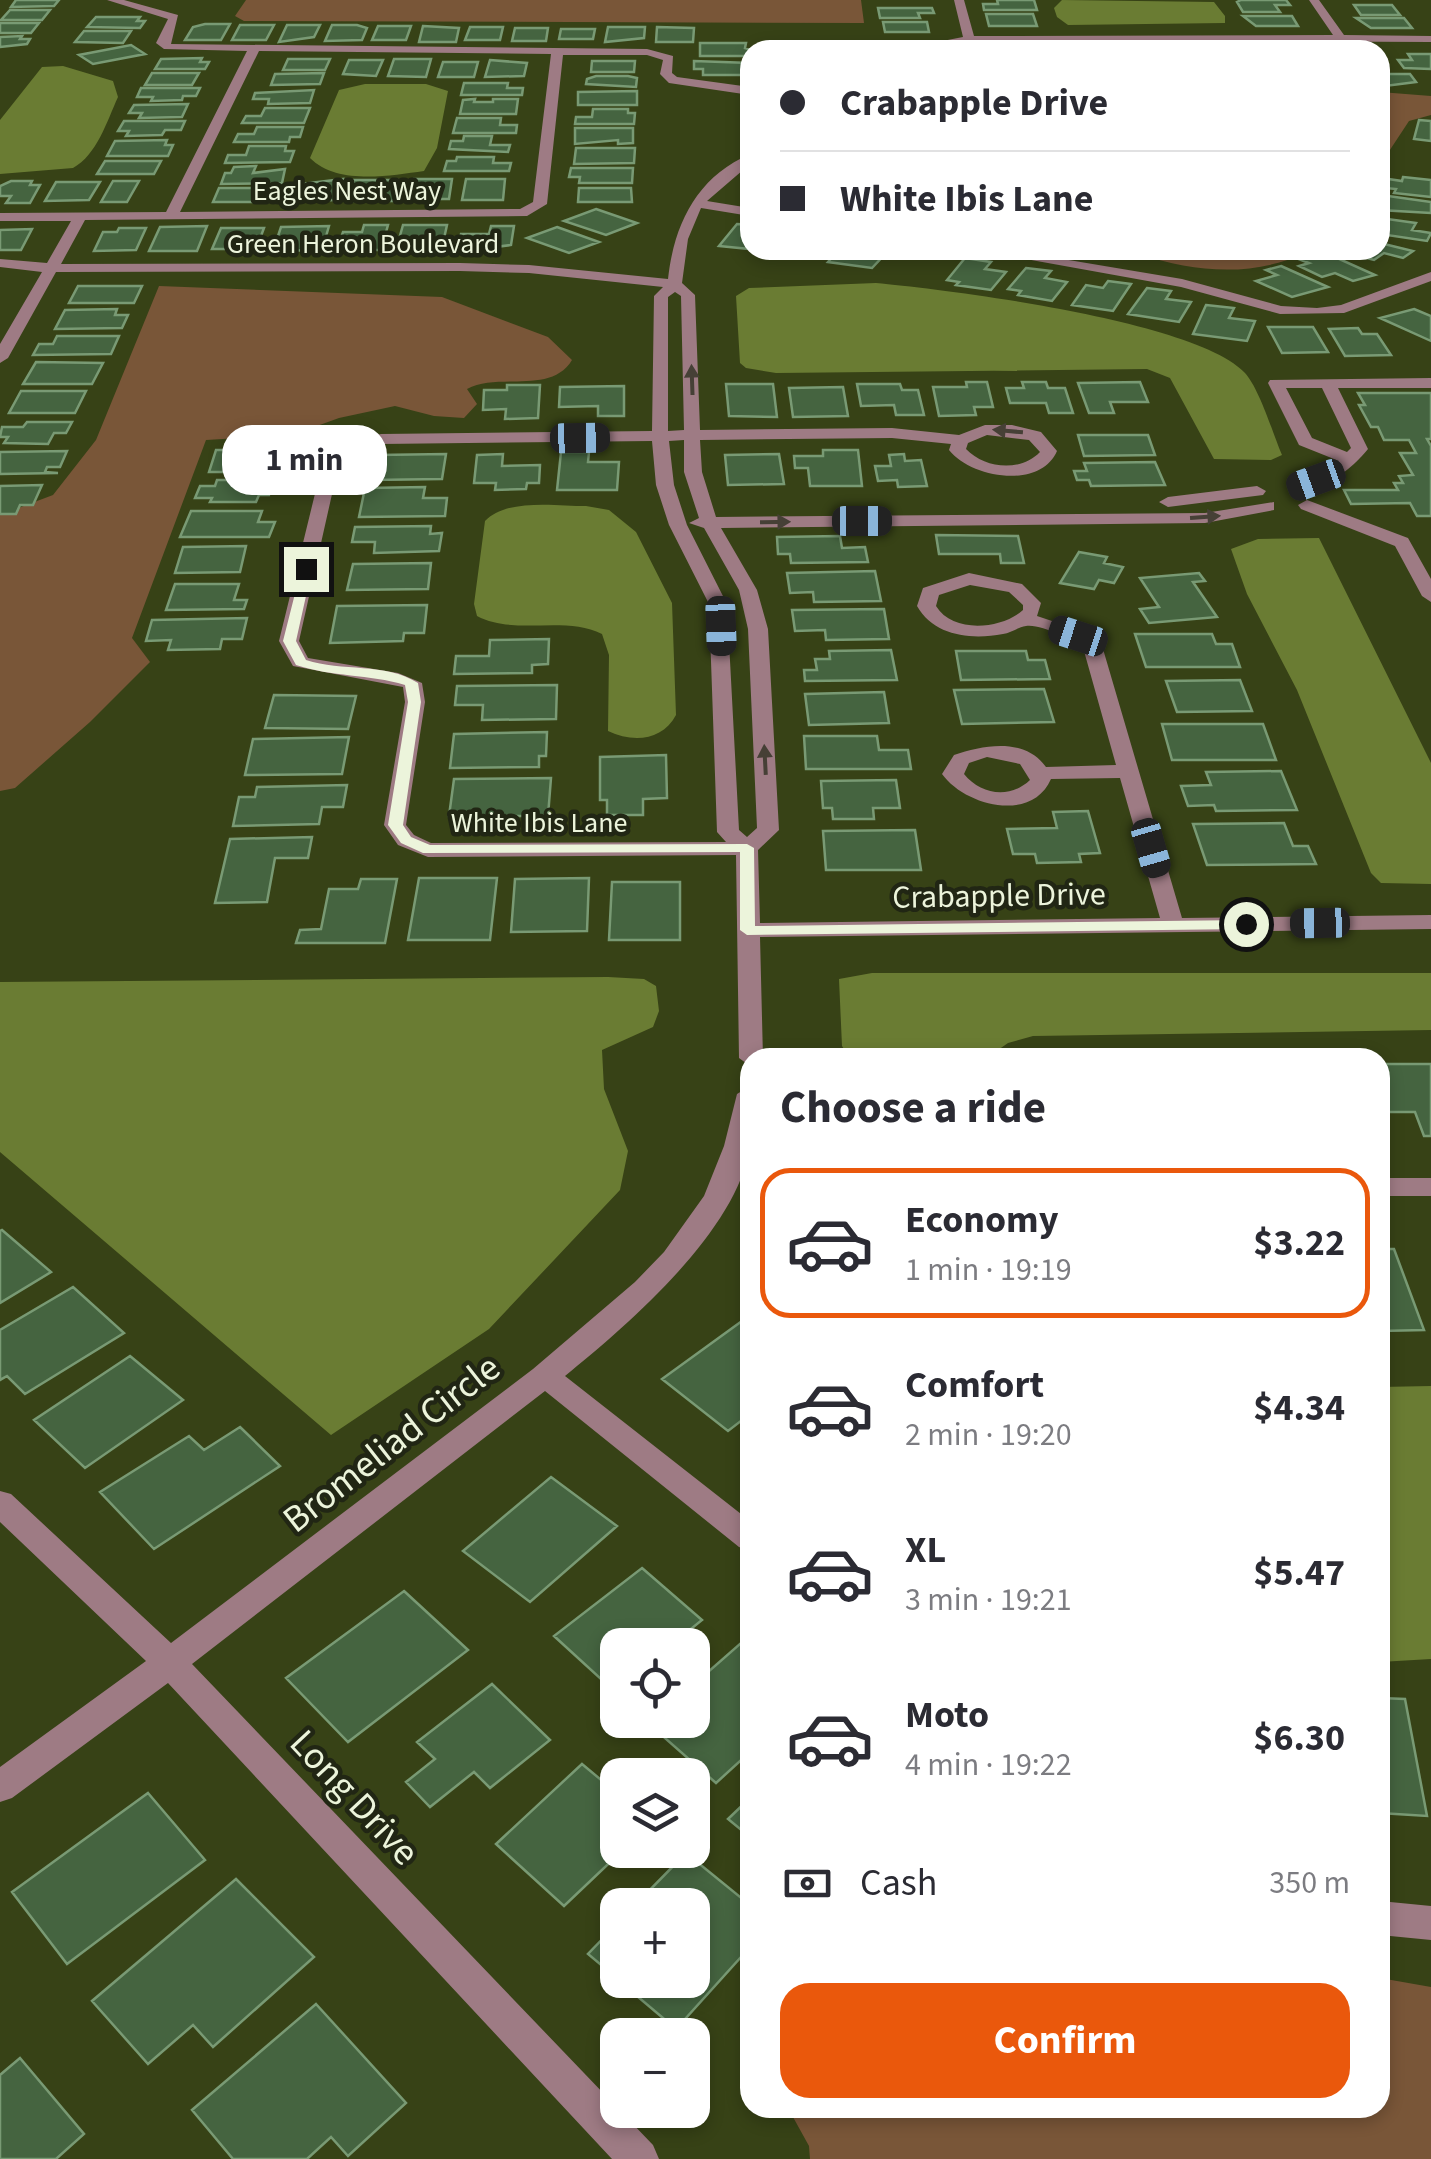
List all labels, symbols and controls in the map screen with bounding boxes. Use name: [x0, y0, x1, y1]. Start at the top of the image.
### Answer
text: Crabapple Drive: [840, 76, 1108, 130]
street label: Eagles Nest Way: [253, 171, 441, 211]
text: White Ibis Lane: [840, 172, 1094, 226]
street label: Green Heron Boulevard: [227, 224, 499, 264]
one-way arrow: [684, 364, 700, 396]
car: [550, 422, 610, 454]
one-way arrow: [991, 423, 1023, 439]
callout: 1 min: [224, 424, 388, 494]
text: 1 min: [266, 437, 343, 483]
car: [1283, 456, 1349, 504]
car: [832, 506, 892, 536]
one-way arrow: [1190, 508, 1222, 524]
one-way arrow: [760, 513, 792, 529]
route end: [284, 547, 329, 592]
car: [705, 595, 737, 657]
car: [1045, 612, 1111, 660]
one-way arrow: [756, 744, 772, 776]
street label: White Ibis Lane: [451, 803, 627, 843]
car: [1128, 815, 1174, 881]
street label: Crabapple Drive: [892, 871, 1106, 921]
route start: [1224, 902, 1269, 947]
car: [1290, 907, 1350, 939]
text: Choose a ride: [780, 1076, 1046, 1140]
text: Economy: [905, 1193, 1058, 1247]
icon: car: [785, 1198, 875, 1288]
text: $3.22: [1253, 1216, 1345, 1270]
text: 1 min · 19:19: [905, 1247, 1072, 1293]
street label: Bromeliad Circle: [271, 1342, 512, 1546]
text: Comfort: [905, 1358, 1044, 1412]
icon: car: [785, 1363, 875, 1453]
text: $4.34: [1253, 1381, 1345, 1435]
text: 2 min · 19:20: [905, 1412, 1072, 1458]
text: XL: [905, 1523, 946, 1577]
icon: car: [785, 1528, 875, 1618]
text: $5.47: [1253, 1546, 1345, 1600]
text: 3 min · 19:21: [905, 1577, 1072, 1623]
map controls: [600, 1628, 710, 2128]
button: locate: [600, 1628, 710, 1738]
text: Moto: [905, 1688, 989, 1742]
icon: car: [785, 1693, 875, 1783]
text: $6.30: [1253, 1711, 1345, 1765]
street label: Long Drive: [277, 1718, 431, 1878]
text: 4 min · 19:22: [905, 1742, 1072, 1788]
button: layers: [600, 1758, 710, 1868]
icon: cash: [780, 1856, 835, 1911]
text: Cash: [860, 1856, 937, 1910]
text: 350 m: [1269, 1860, 1350, 1906]
button: +: [600, 1888, 710, 1998]
button: Confirm: [780, 1983, 1350, 2098]
button: −: [600, 2018, 710, 2128]

